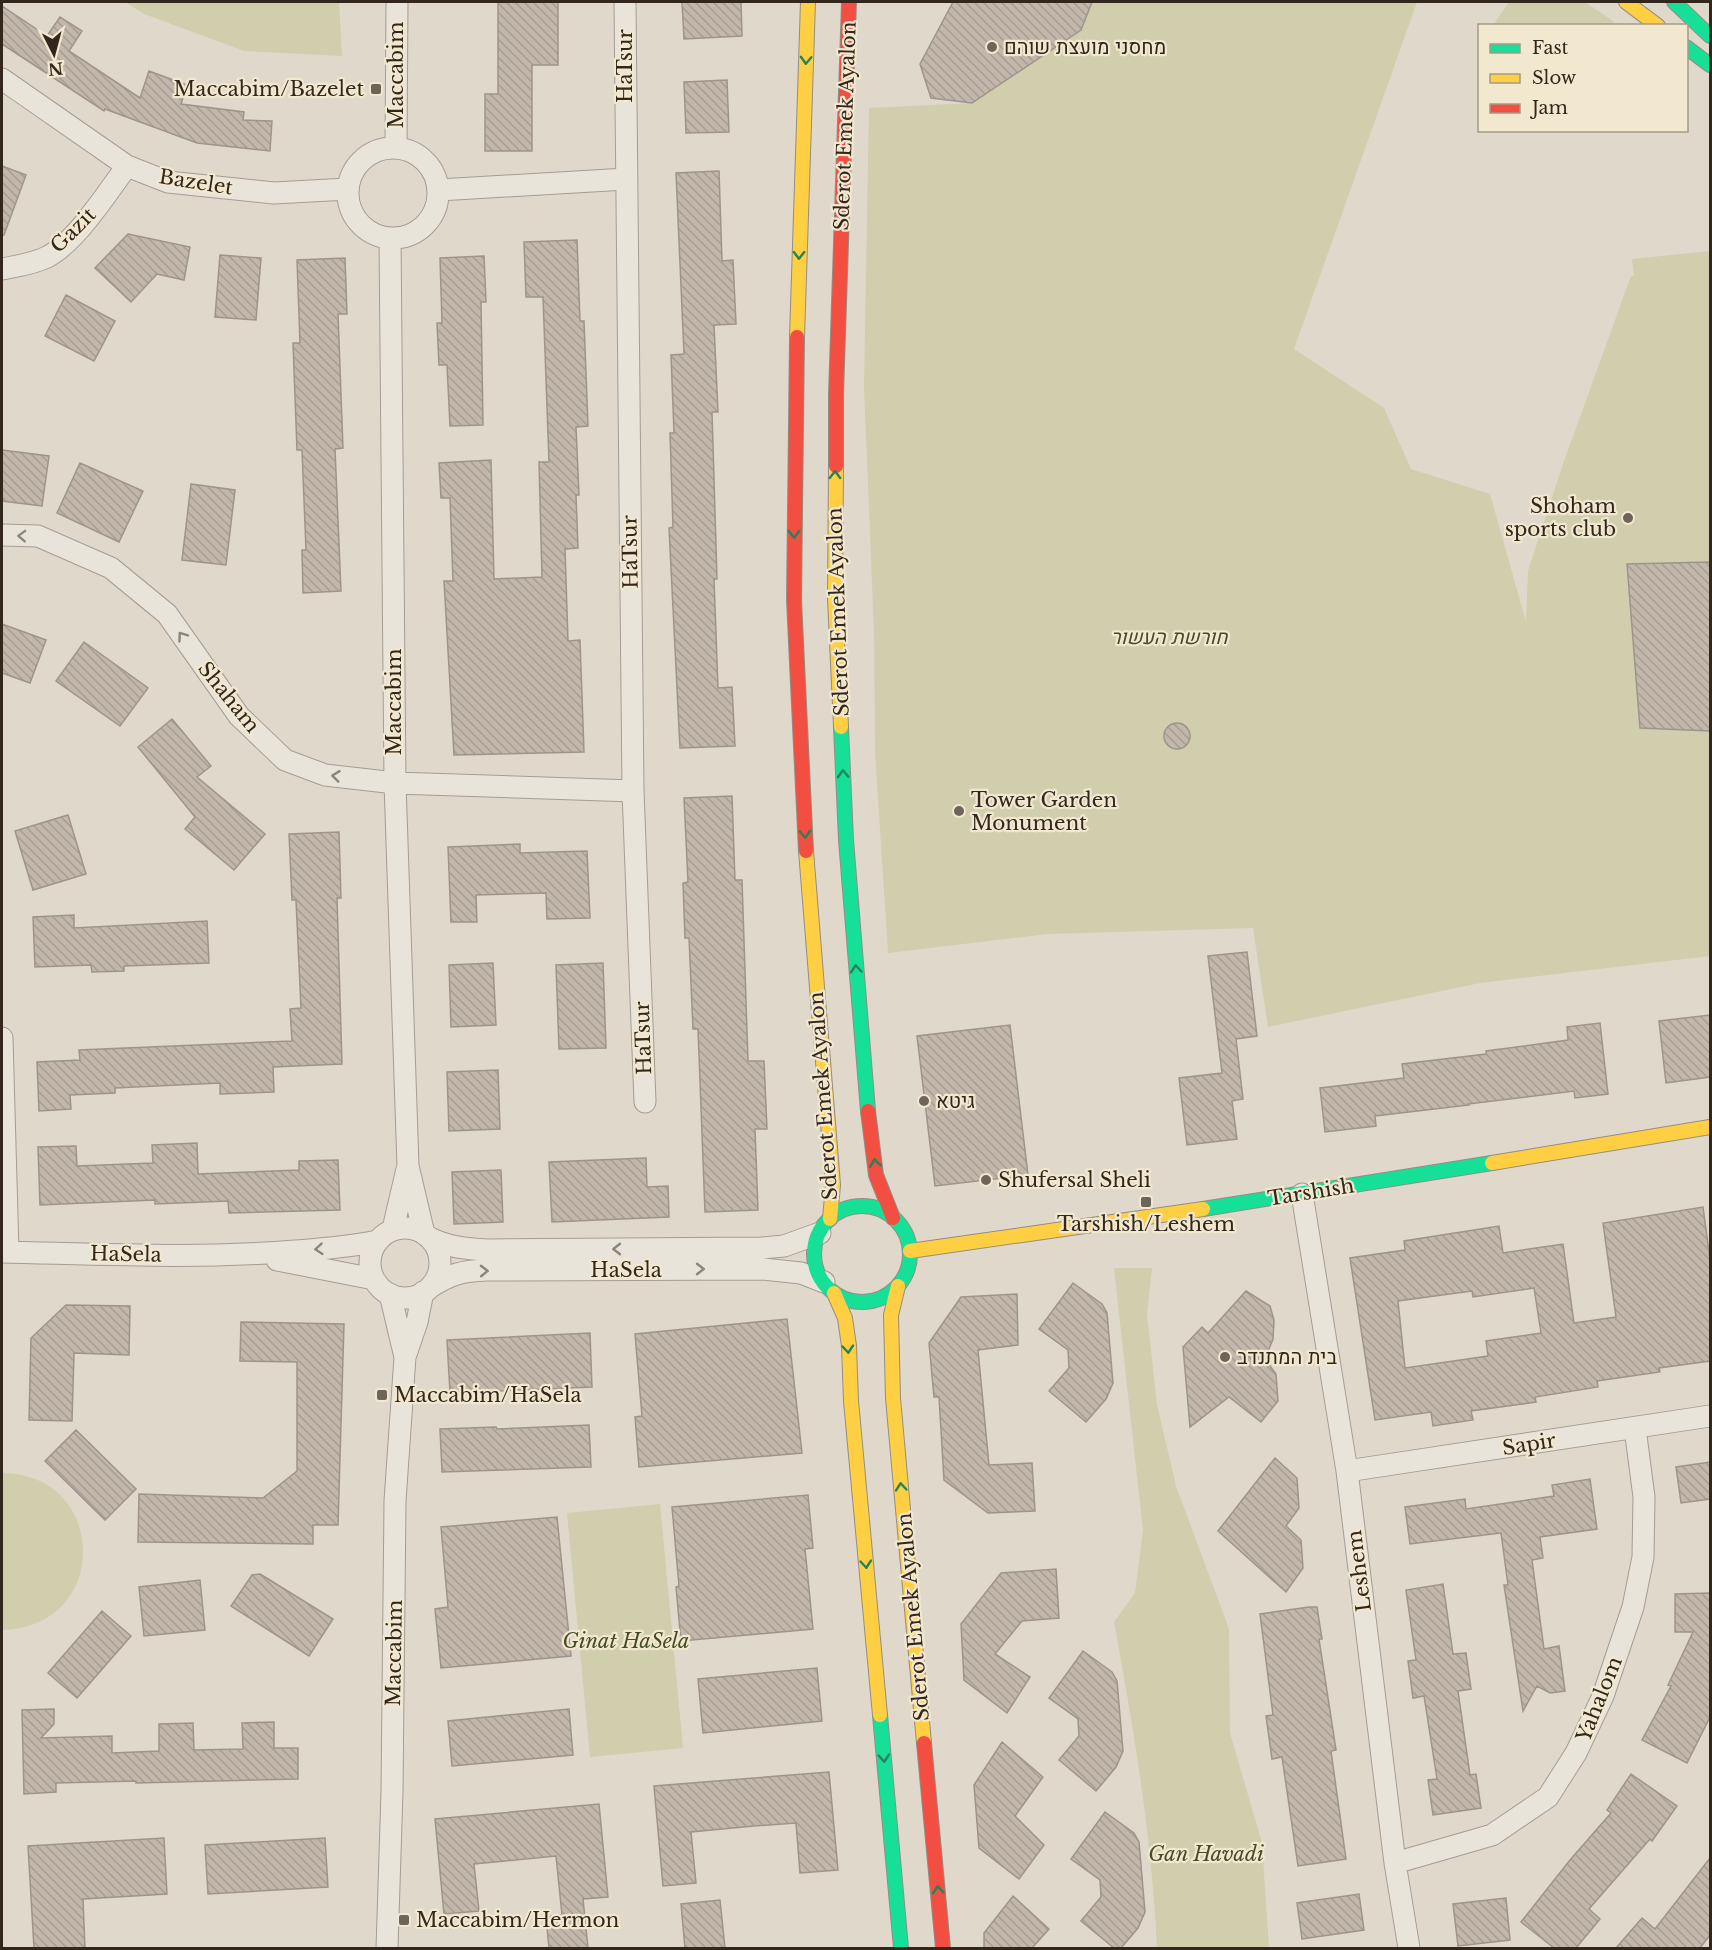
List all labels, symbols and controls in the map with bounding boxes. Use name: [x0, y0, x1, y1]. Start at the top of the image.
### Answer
street label: Maccabim: [384, 21, 408, 128]
street label: Sderot Emek Ayalon: [829, 21, 861, 231]
north arrow: [24, 24, 84, 84]
legend: [1478, 24, 1688, 132]
street label: HaTsur: [613, 29, 637, 103]
place label: מחסני מועצת שוהם: [1004, 35, 1166, 59]
text: Fast: [1532, 37, 1569, 59]
marker: מחסני מועצת שוהם: [985, 40, 999, 54]
one-way arrow: [800, 55, 813, 64]
text: N: [47, 58, 64, 80]
text: Slow: [1532, 67, 1577, 89]
place label: Maccabim/Bazelet: [174, 77, 364, 101]
marker: Maccabim/Bazelet: [369, 82, 383, 96]
text: Jam: [1530, 97, 1568, 119]
street label: Bazelet: [157, 164, 235, 200]
street label: Gazit: [45, 202, 101, 258]
one-way arrow: [793, 250, 805, 259]
one-way arrow: [829, 470, 841, 479]
place label: Shoham sports club: [1505, 494, 1617, 541]
street label: Sderot Emek Ayalon: [822, 507, 854, 717]
marker: Shoham sports club: [1621, 511, 1635, 525]
street label: HaTsur: [617, 514, 643, 589]
one-way arrow: [788, 529, 800, 538]
one-way arrow: [17, 530, 26, 542]
park label: חורשת העשור: [1111, 625, 1228, 649]
one-way arrow: [178, 632, 189, 643]
street label: Maccabim: [382, 648, 406, 755]
street label: Shaham: [193, 657, 265, 738]
one-way arrow: [837, 770, 850, 779]
one-way arrow: [332, 771, 341, 783]
place label: Tower Garden Monument: [971, 788, 1117, 835]
marker: Tower Garden Monument: [952, 804, 966, 818]
one-way arrow: [799, 829, 812, 838]
one-way arrow: [849, 964, 862, 973]
street label: Sderot Emek Ayalon: [804, 991, 842, 1201]
street label: HaTsur: [630, 1000, 656, 1075]
place label: גיטא: [936, 1089, 975, 1113]
marker: גיטא: [917, 1094, 931, 1108]
one-way arrow: [869, 1158, 881, 1168]
place label: Shufersal Sheli: [998, 1168, 1151, 1192]
marker: Shufersal Sheli: [979, 1173, 993, 1187]
street label: Tarshish: [1266, 1173, 1356, 1211]
marker: Tarshish/Leshem: [1139, 1195, 1153, 1209]
place label: Tarshish/Leshem: [1057, 1212, 1236, 1236]
street label: HaSela: [90, 1241, 163, 1267]
one-way arrow: [314, 1242, 323, 1255]
one-way arrow: [612, 1243, 621, 1255]
street label: HaSela: [590, 1258, 663, 1282]
one-way arrow: [695, 1263, 704, 1275]
one-way arrow: [479, 1264, 488, 1277]
one-way arrow: [842, 1344, 855, 1353]
place label: בית המתנדב: [1237, 1345, 1337, 1369]
marker: בית המתנדב: [1218, 1350, 1232, 1364]
place label: Maccabim/HaSela: [394, 1383, 582, 1407]
marker: Maccabim/HaSela: [375, 1388, 389, 1402]
street label: Sapir: [1500, 1428, 1558, 1460]
one-way arrow: [895, 1482, 908, 1491]
street label: Sderot Emek Ayalon: [892, 1512, 934, 1722]
street label: Leshem: [1342, 1528, 1376, 1613]
one-way arrow: [859, 1559, 872, 1569]
street label: Maccabim: [381, 1599, 407, 1707]
park label: Ginat HaSela: [562, 1629, 690, 1653]
street label: Yahalom: [1571, 1652, 1627, 1746]
one-way arrow: [877, 1754, 890, 1763]
park label: Gan Havadi: [1148, 1842, 1264, 1866]
one-way arrow: [932, 1886, 945, 1895]
place label: Maccabim/Hermon: [416, 1908, 619, 1932]
marker: Maccabim/Hermon: [397, 1913, 411, 1927]

